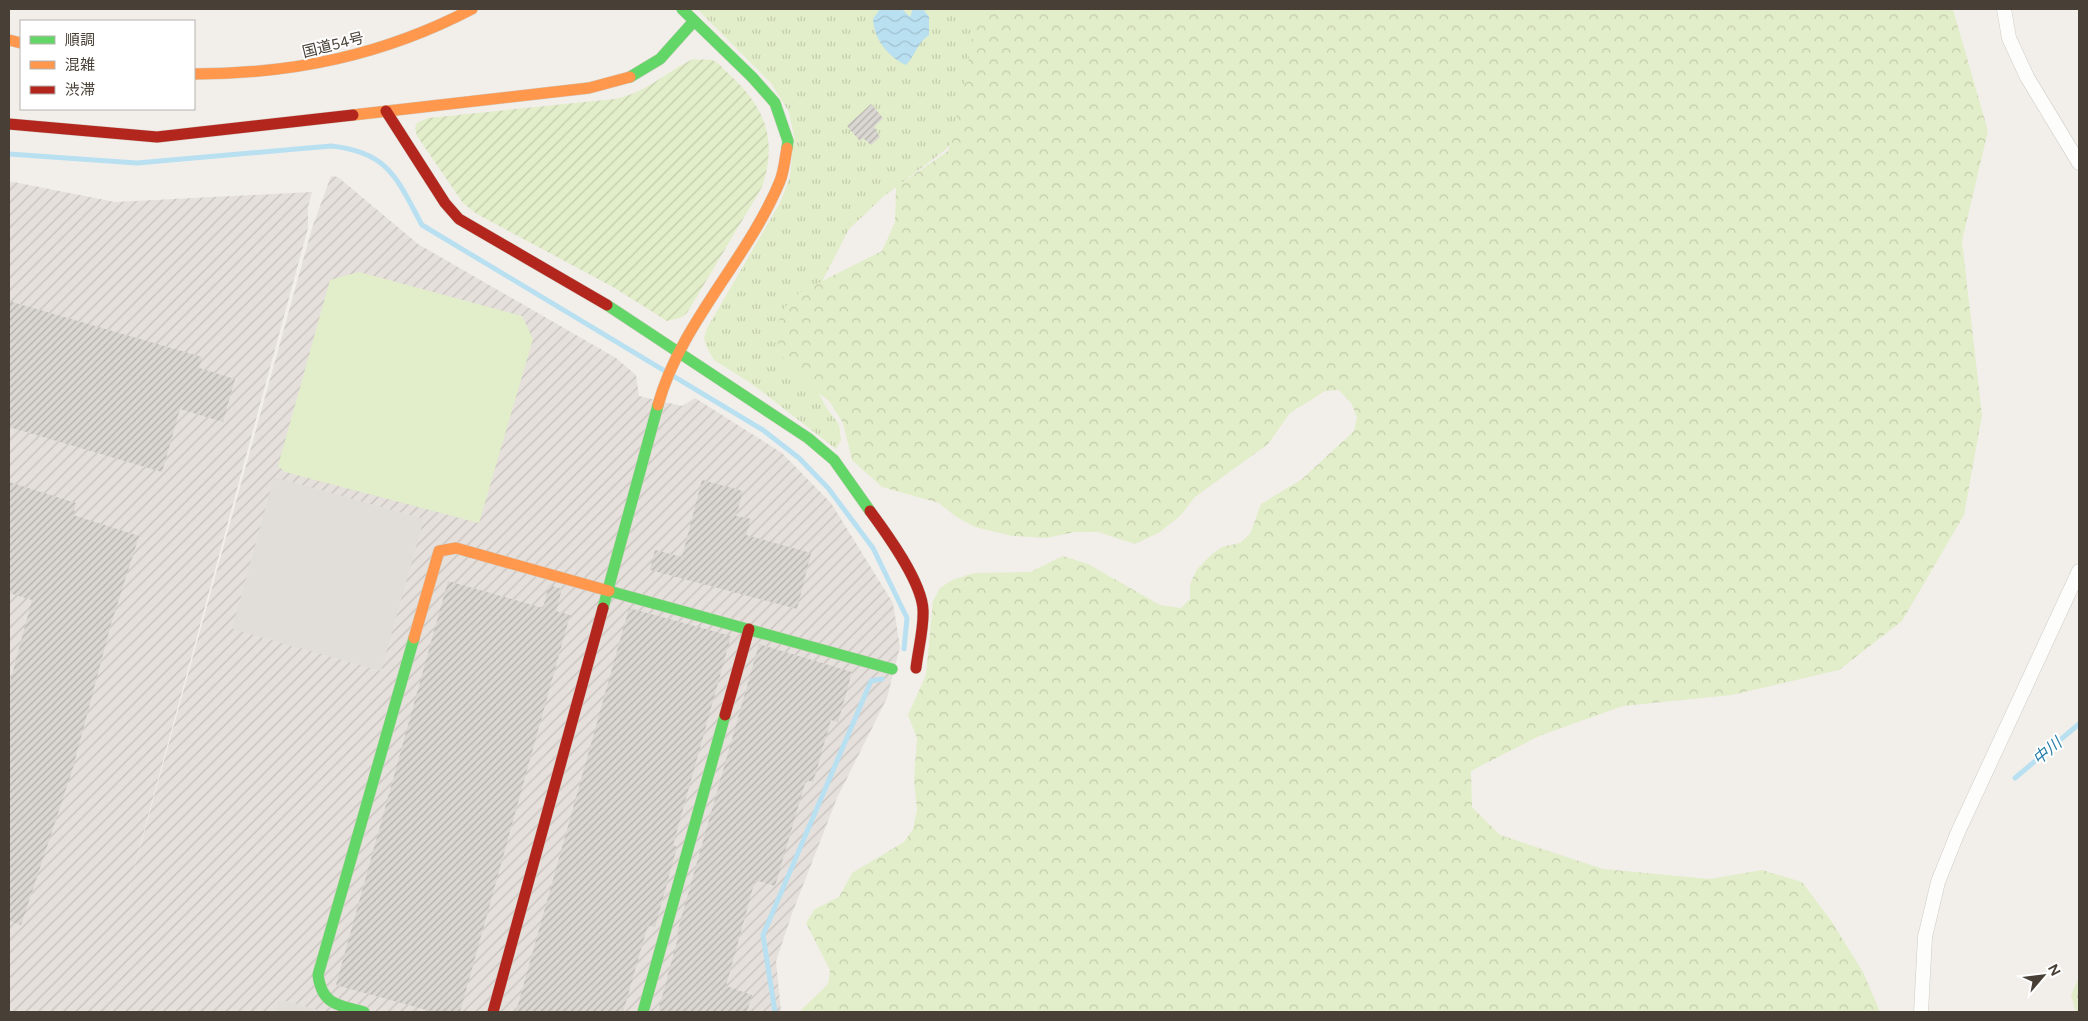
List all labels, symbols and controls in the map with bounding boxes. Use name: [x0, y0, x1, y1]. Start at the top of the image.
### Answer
legend: [20, 20, 195, 110]
street label: 国道54号: [300, 29, 366, 61]
text: 順調: [65, 31, 95, 49]
text: 混雑: [65, 56, 95, 74]
text: 渋滞: [65, 81, 95, 99]
water label: 中川: [2029, 732, 2067, 769]
north arrow: [2018, 951, 2068, 1001]
text: N: [2044, 961, 2064, 979]

